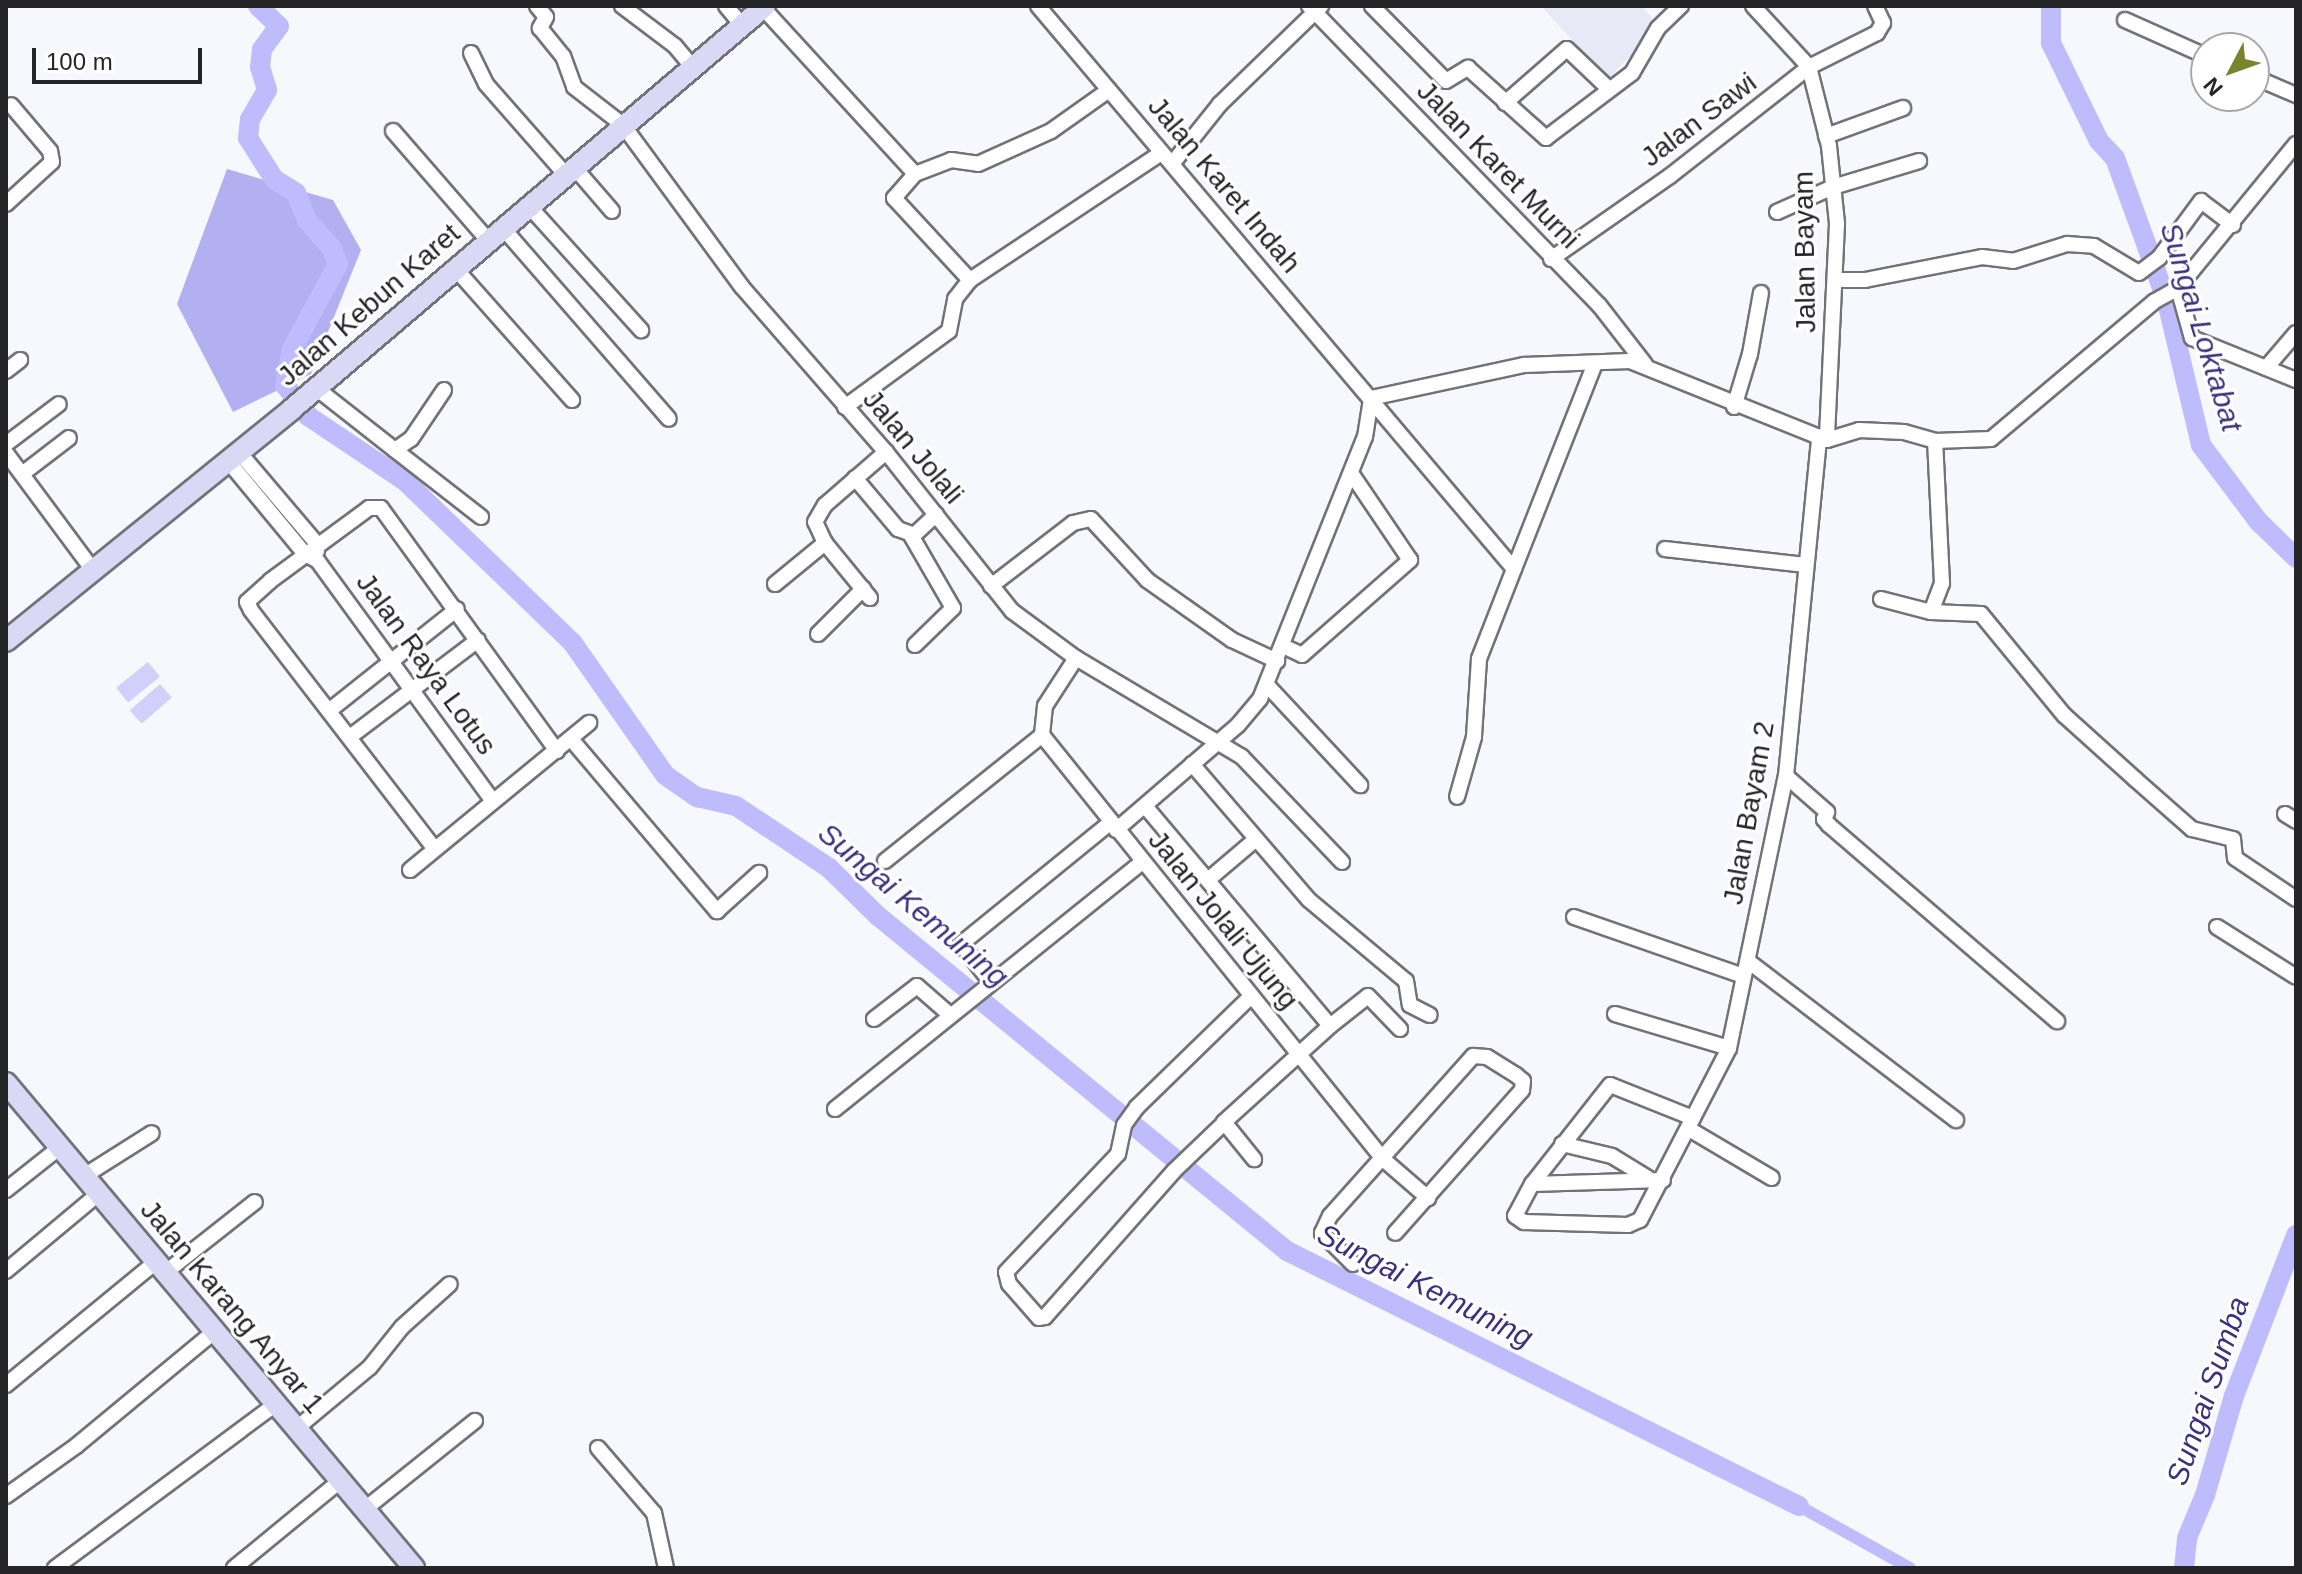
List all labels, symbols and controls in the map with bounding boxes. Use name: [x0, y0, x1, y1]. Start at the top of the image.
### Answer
scale bar: [36, 32, 206, 82]
north arrow: [2190, 32, 2270, 112]
text: 100 m: [46, 48, 113, 75]
street label: Jalan Sawi: [1635, 66, 1763, 174]
text: N: [2198, 73, 2228, 101]
street label: Jalan Karet Murni: [1410, 74, 1586, 256]
street label: Jalan Karet Indah: [1141, 90, 1307, 280]
street label: Jalan Bayam: [1787, 171, 1823, 333]
street label: Jalan Kebun Karet: [271, 217, 467, 393]
water label: Sungai Loktabat: [2152, 218, 2250, 436]
street label: Jalan Jolali: [856, 383, 970, 511]
street label: Jalan Raya Lotus: [349, 567, 503, 761]
street label: Jalan Bayam 2: [1716, 719, 1782, 907]
water label: Sungai Kemuning: [811, 815, 1015, 995]
street label: Jalan Jolali Ujung: [1141, 824, 1305, 1016]
street label: Jalan Karang Anyar 1: [133, 1193, 331, 1421]
water label: Sungai Kemuning: [1311, 1216, 1539, 1356]
water label: Sungai Sumba: [2159, 1292, 2257, 1490]

